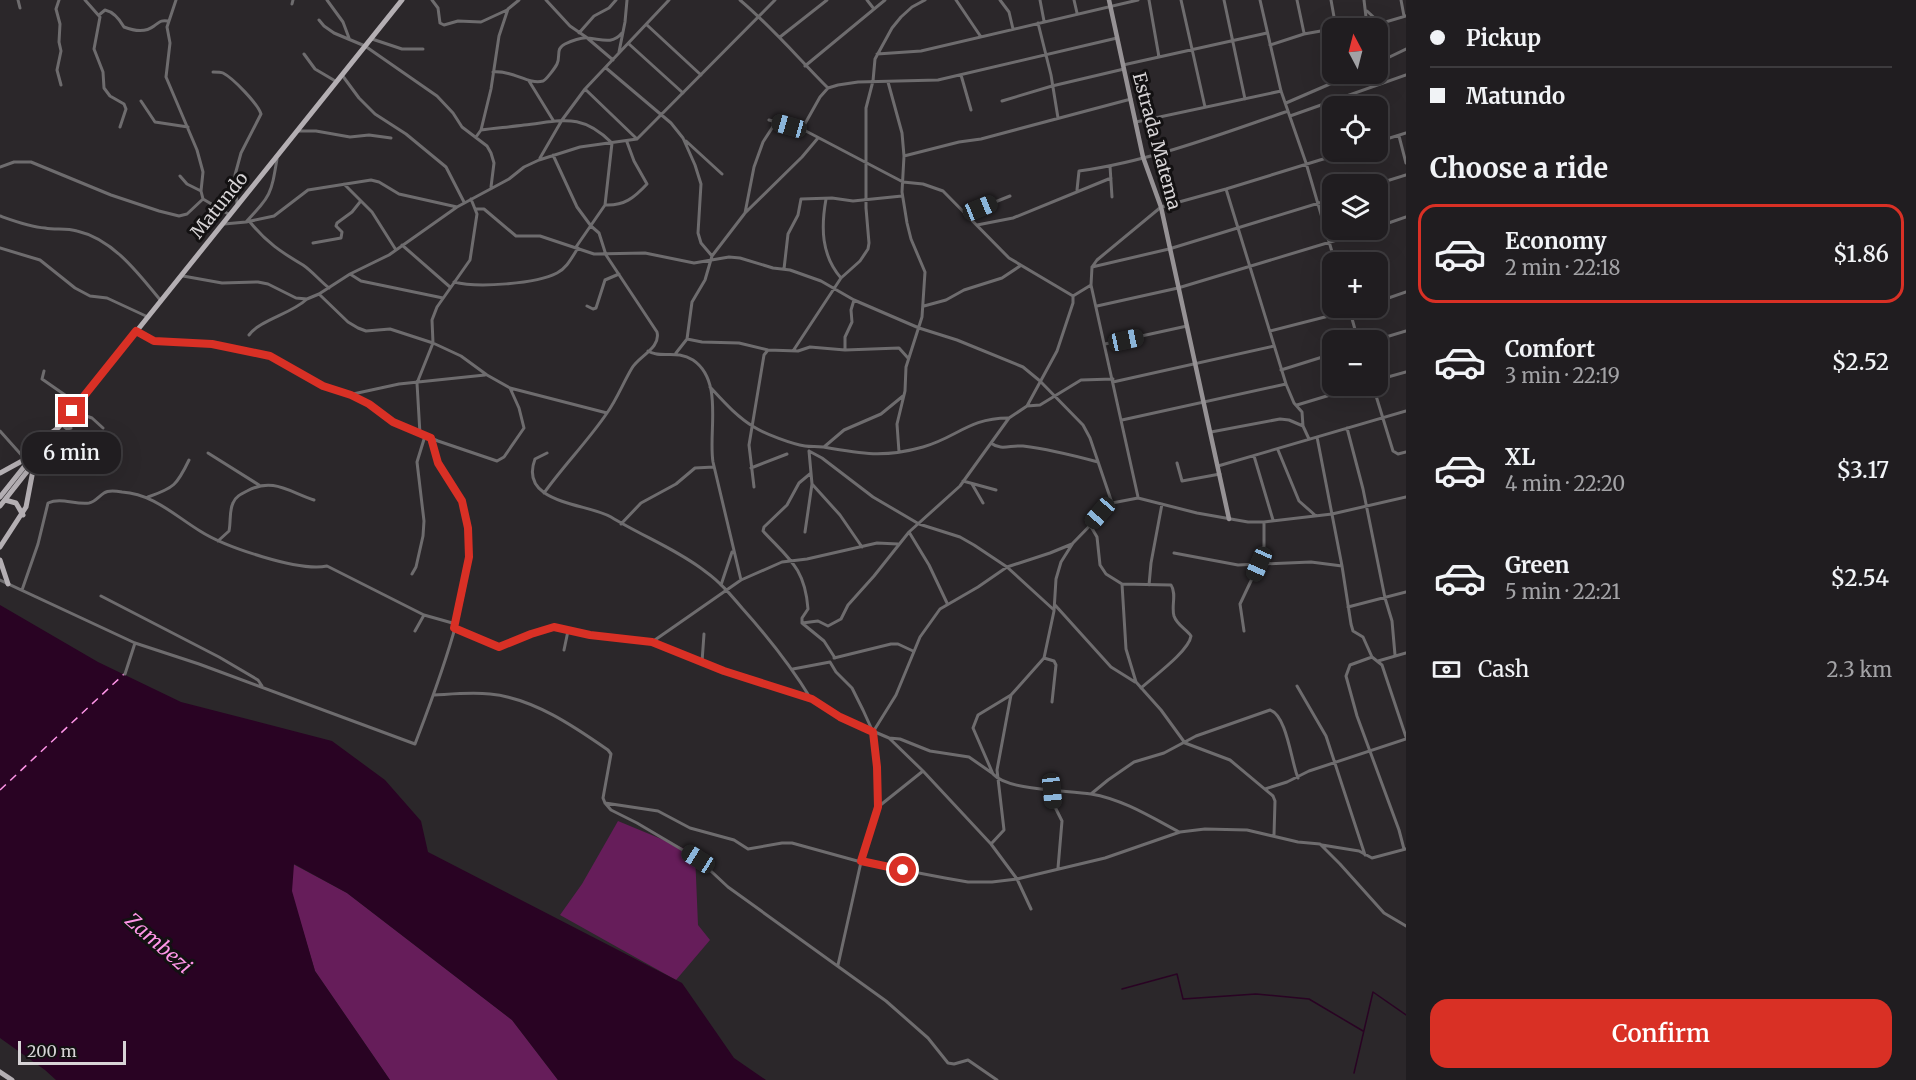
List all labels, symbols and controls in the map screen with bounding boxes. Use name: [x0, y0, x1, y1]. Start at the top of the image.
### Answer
north arrow: [1322, 18, 1388, 84]
map controls: [1322, 18, 1388, 396]
text: Pickup: [1466, 24, 1541, 52]
street label: Estrada Matema: [1128, 70, 1186, 212]
text: Matundo: [1466, 82, 1565, 110]
button: locate: [1322, 96, 1388, 162]
car: [769, 112, 809, 140]
text: Choose a ride: [1430, 151, 1608, 185]
street label: Matundo: [185, 167, 253, 243]
button: layers: [1322, 174, 1388, 240]
car: [960, 193, 1000, 223]
icon: car: [1433, 227, 1487, 281]
text: Economy: [1505, 227, 1606, 255]
text: $1.86: [1833, 240, 1889, 268]
button: +: [1322, 252, 1388, 318]
text: 2 min · 22:18: [1505, 255, 1620, 280]
car: [1107, 327, 1145, 353]
button: −: [1322, 330, 1388, 396]
icon: car: [1433, 335, 1487, 389]
text: Comfort: [1505, 335, 1595, 363]
text: $2.52: [1832, 348, 1889, 376]
text: 3 min · 22:19: [1505, 363, 1620, 388]
route end: [58, 397, 85, 424]
callout: 6 min: [22, 432, 122, 474]
text: 6 min: [43, 440, 100, 465]
icon: car: [1433, 443, 1487, 497]
text: XL: [1505, 443, 1535, 471]
text: $3.17: [1837, 456, 1889, 484]
text: 4 min · 22:20: [1505, 471, 1625, 496]
car: [1081, 494, 1119, 532]
car: [1243, 544, 1275, 584]
icon: car: [1433, 551, 1487, 605]
text: Green: [1505, 551, 1569, 579]
text: $2.54: [1831, 564, 1889, 592]
text: 5 min · 22:21: [1505, 579, 1621, 604]
icon: cash: [1430, 653, 1463, 686]
text: Cash: [1478, 655, 1529, 683]
text: 2.3 km: [1827, 657, 1892, 682]
car: [1041, 772, 1063, 810]
car: [678, 842, 718, 876]
route start: [889, 856, 916, 883]
water label: Zambezi: [120, 907, 197, 979]
button: Confirm: [1430, 999, 1892, 1068]
scale bar: [18, 1038, 126, 1066]
text: 200 m: [27, 1041, 77, 1061]

